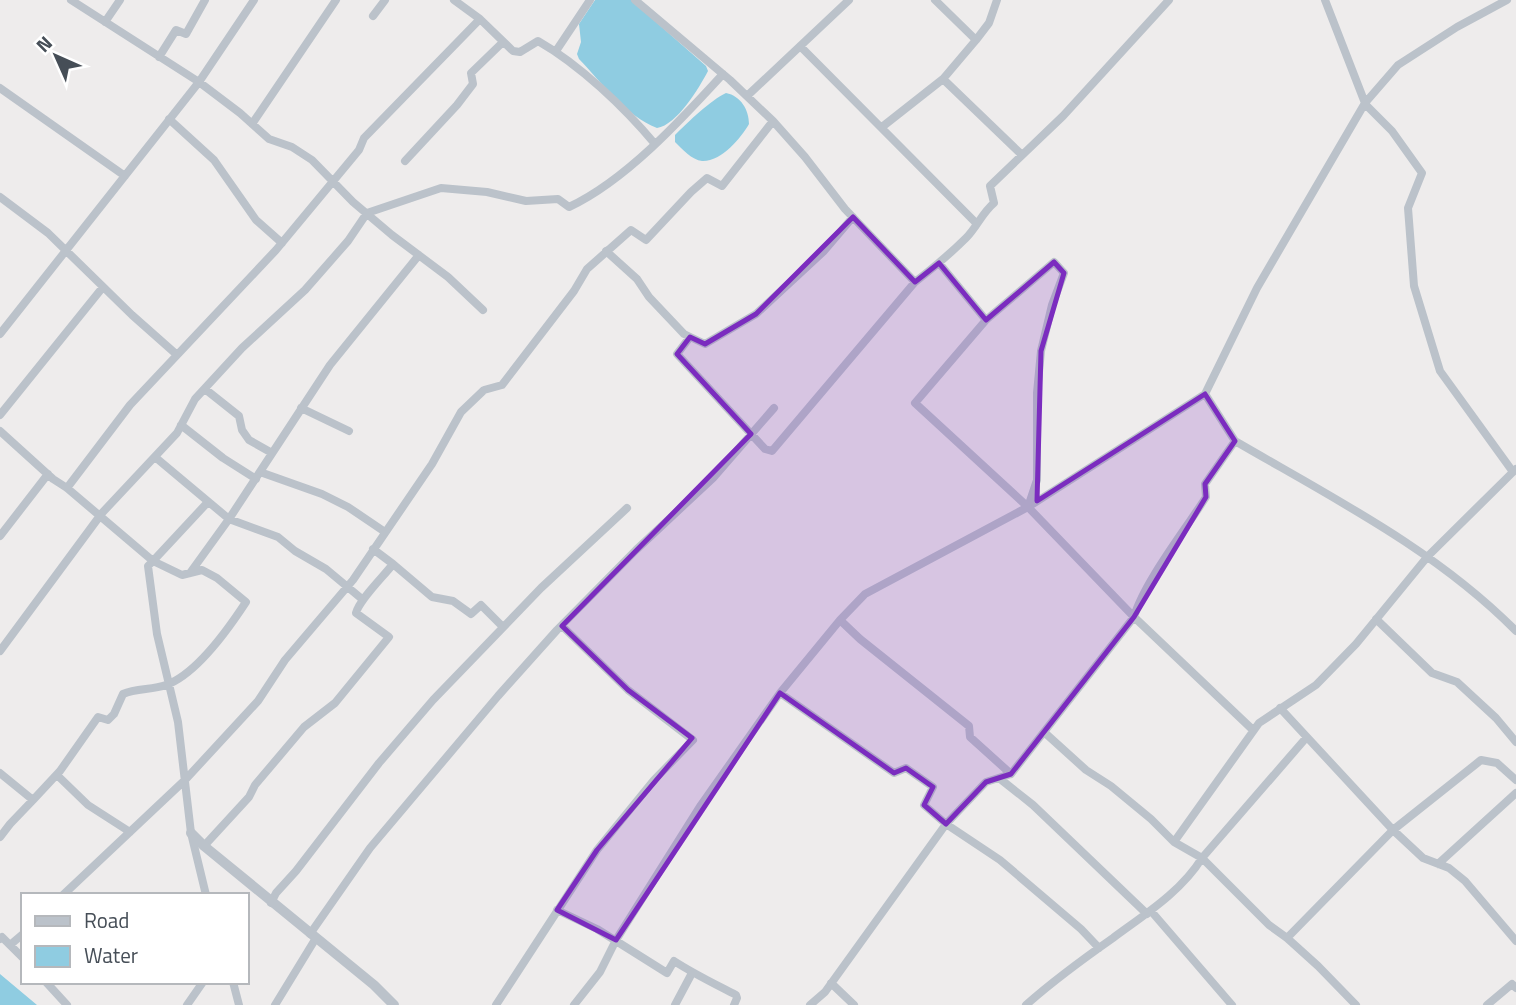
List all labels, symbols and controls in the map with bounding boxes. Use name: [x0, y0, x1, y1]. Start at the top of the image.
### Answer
north arrow: [21, 21, 91, 91]
text: N: [29, 29, 59, 59]
legend: [21, 893, 248, 984]
text: Road: [84, 904, 129, 936]
text: Water: [84, 939, 138, 971]

